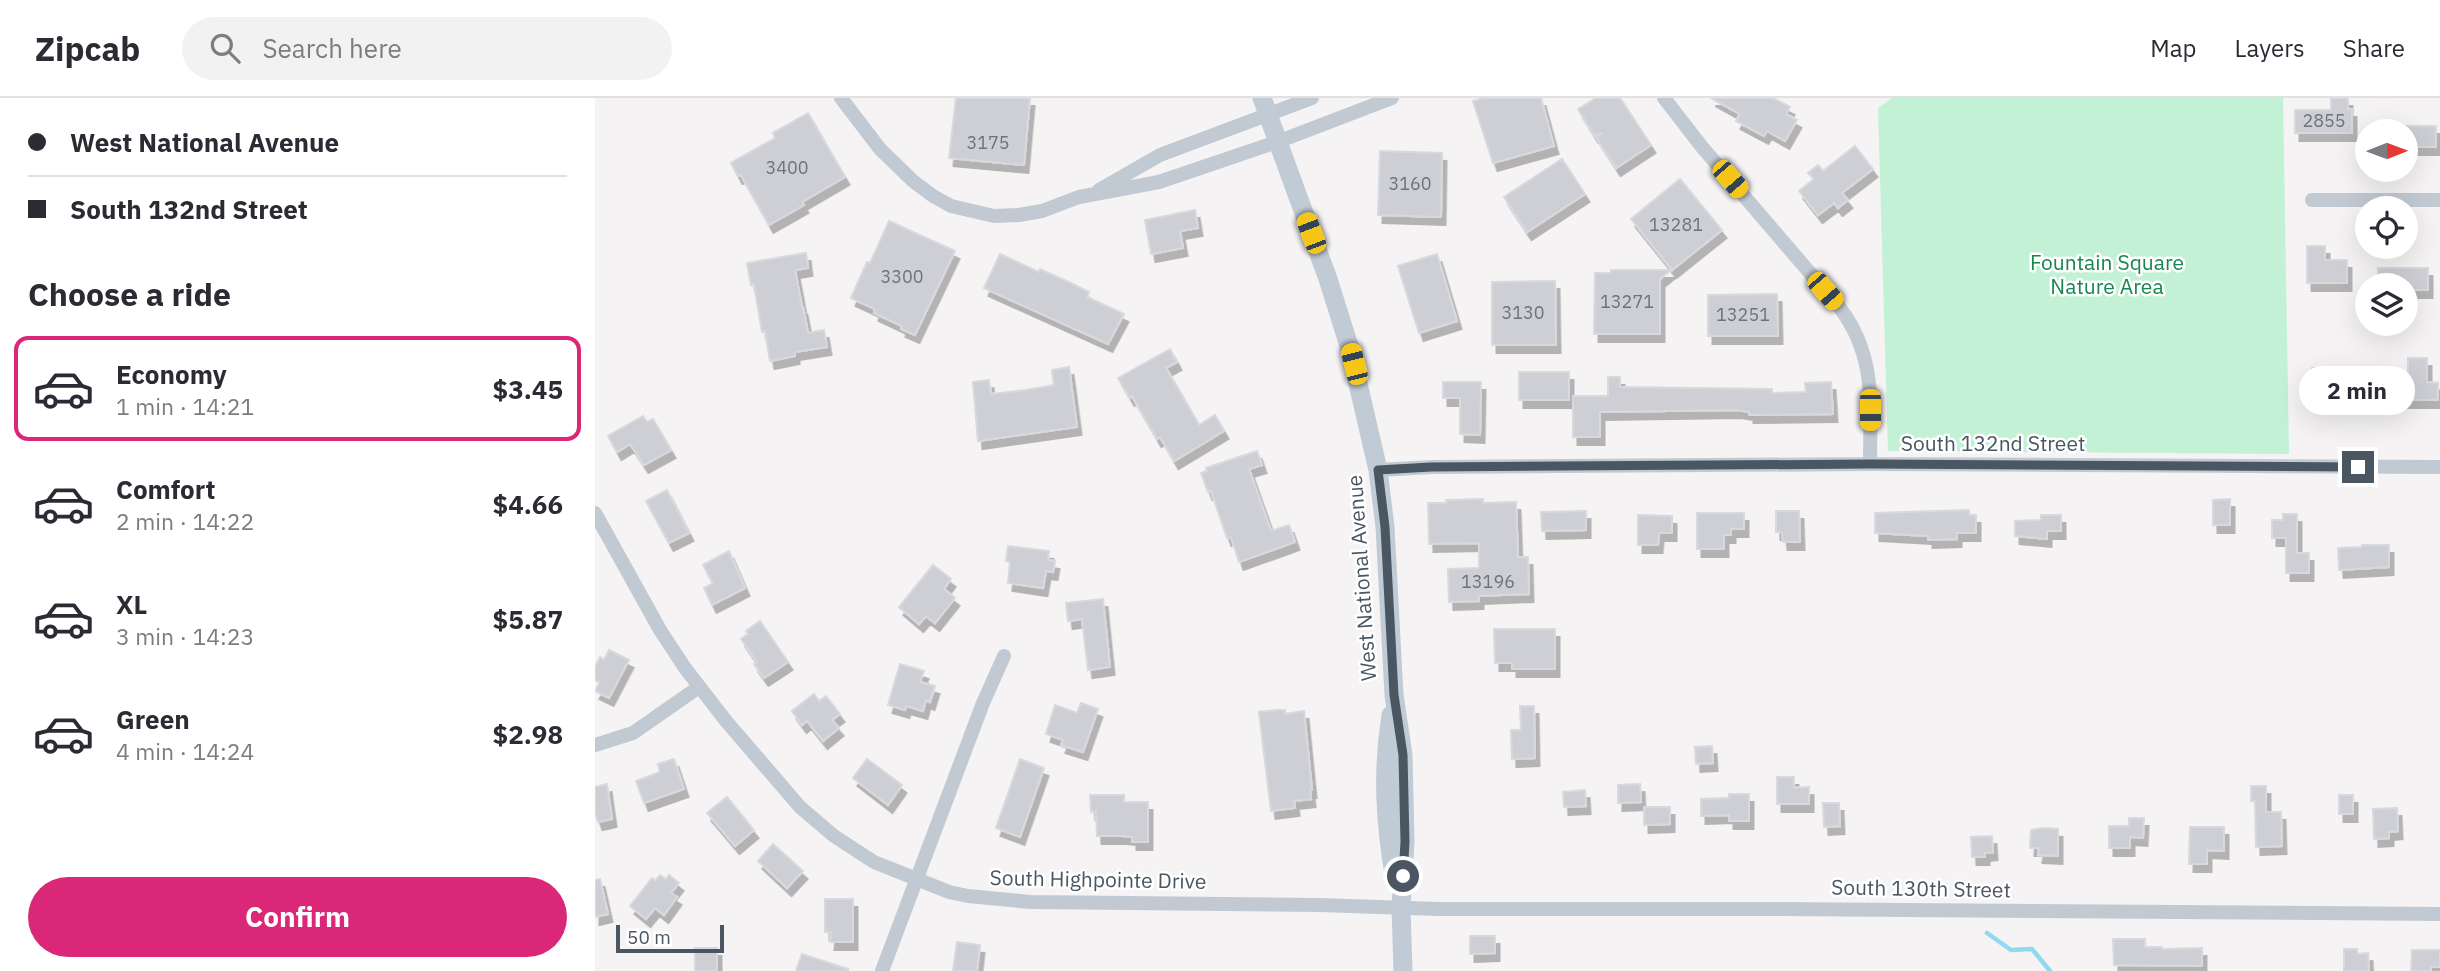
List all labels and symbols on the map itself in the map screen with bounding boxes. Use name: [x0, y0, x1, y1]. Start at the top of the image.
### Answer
house number: 2855: [2302, 109, 2346, 132]
north arrow: [2355, 119, 2419, 182]
house number: 3175: [966, 131, 1010, 154]
house number: 3400: [765, 156, 809, 179]
car: [1709, 156, 1752, 202]
house number: 3160: [1388, 172, 1432, 195]
car: [1294, 210, 1329, 256]
house number: 13281: [1649, 213, 1703, 236]
park label: Fountain Square Nature Area: [2030, 248, 2184, 300]
house number: 3300: [880, 265, 924, 288]
car: [1804, 268, 1847, 314]
house number: 13271: [1600, 290, 1654, 313]
house number: 3130: [1501, 301, 1545, 324]
house number: 13251: [1716, 303, 1770, 326]
car: [1339, 341, 1370, 387]
callout: 2 min: [2300, 366, 2416, 414]
car: [1860, 389, 1881, 431]
street label: South 132nd Street: [1901, 429, 2085, 457]
route end: [2342, 451, 2374, 483]
street label: West National Avenue: [1340, 474, 1382, 682]
house number: 13196: [1461, 570, 1515, 593]
route start: [1387, 860, 1419, 892]
street label: South Highpointe Drive: [989, 863, 1207, 895]
street label: South 130th Street: [1831, 872, 2011, 904]
scale bar: [616, 922, 725, 954]

